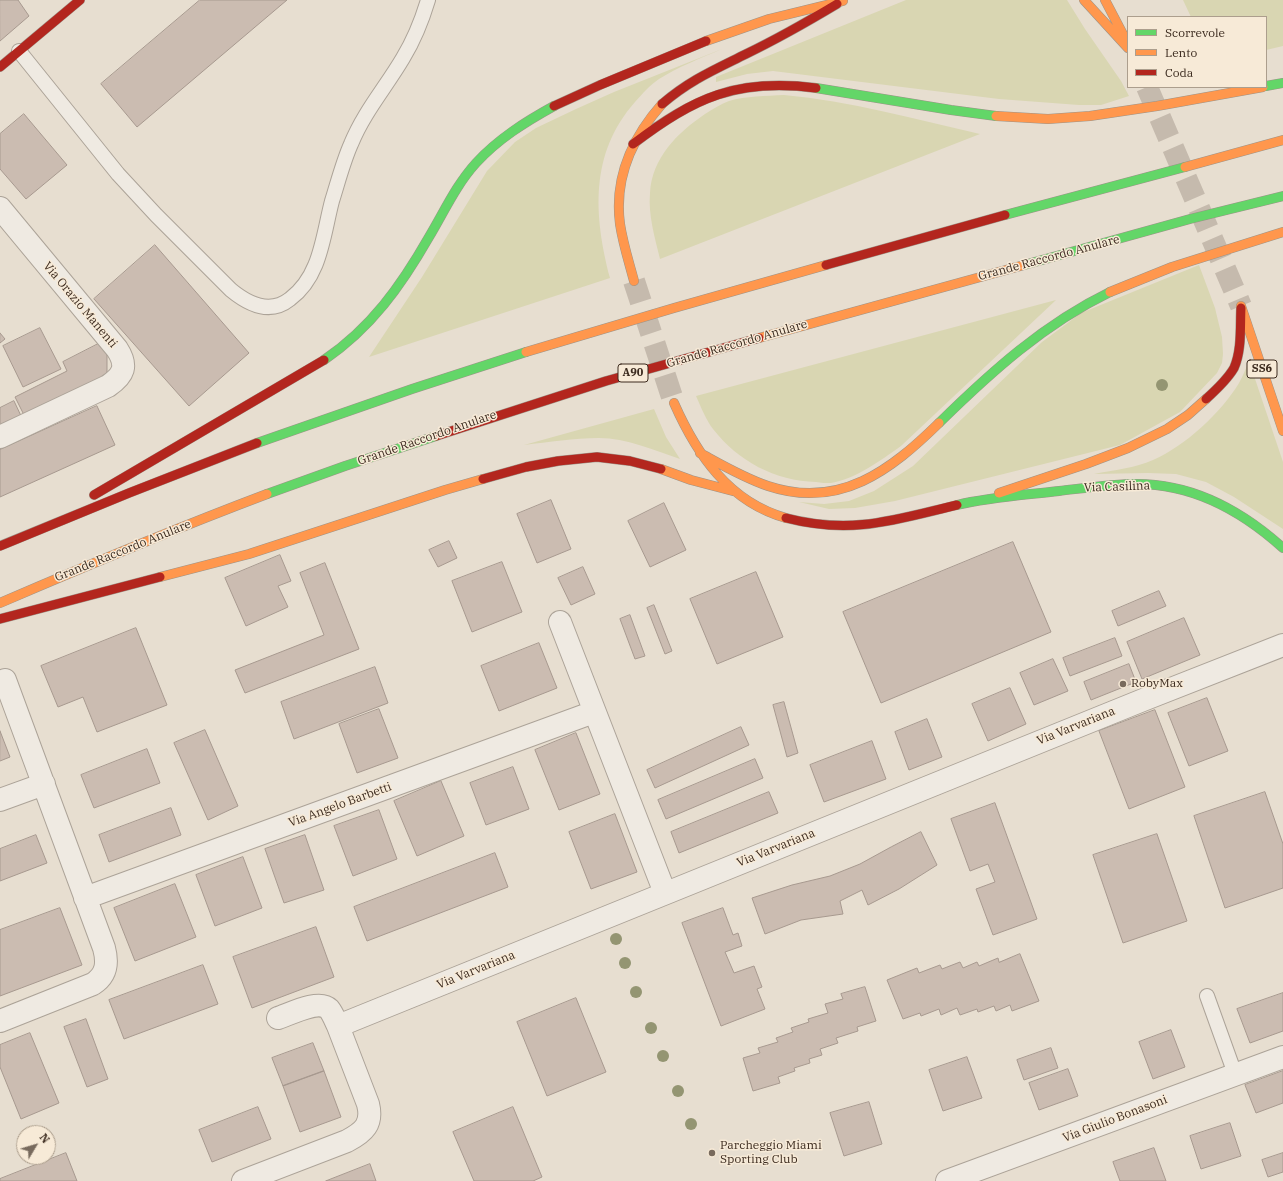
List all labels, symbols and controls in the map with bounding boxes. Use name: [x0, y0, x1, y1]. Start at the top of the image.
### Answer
legend: [1127, 16, 1267, 88]
text: Scorrevole: [1165, 25, 1225, 40]
text: Lento: [1165, 45, 1197, 60]
text: Coda: [1165, 65, 1193, 80]
street label: Grande Raccordo Anulare: [977, 232, 1121, 284]
street label: Via Orazio Manenti: [40, 259, 120, 351]
street label: Grande Raccordo Anulare: [665, 317, 809, 371]
road number: SS6: [1247, 360, 1277, 378]
road number: A90: [618, 364, 648, 382]
street label: Grande Raccordo Anulare: [356, 407, 498, 469]
street label: Via Casilina: [1084, 479, 1150, 495]
street label: Grande Raccordo Anulare: [53, 517, 193, 585]
place label: RobyMax: [1131, 677, 1183, 691]
marker: RobyMax: [1118, 679, 1128, 689]
street label: Via Varvariana: [1035, 704, 1117, 748]
street label: Via Angelo Barbetti: [287, 780, 393, 830]
street label: Via Varvariana: [735, 826, 817, 870]
street label: Via Varvariana: [435, 948, 517, 992]
street label: Via Giulio Bonasoni: [1061, 1092, 1169, 1146]
north arrow: [16, 1125, 56, 1165]
text: N: [36, 1130, 53, 1146]
place label: Parcheggio Miami Sporting Club: [720, 1139, 822, 1167]
marker: Parcheggio Miami Sporting Club: [707, 1148, 717, 1158]

